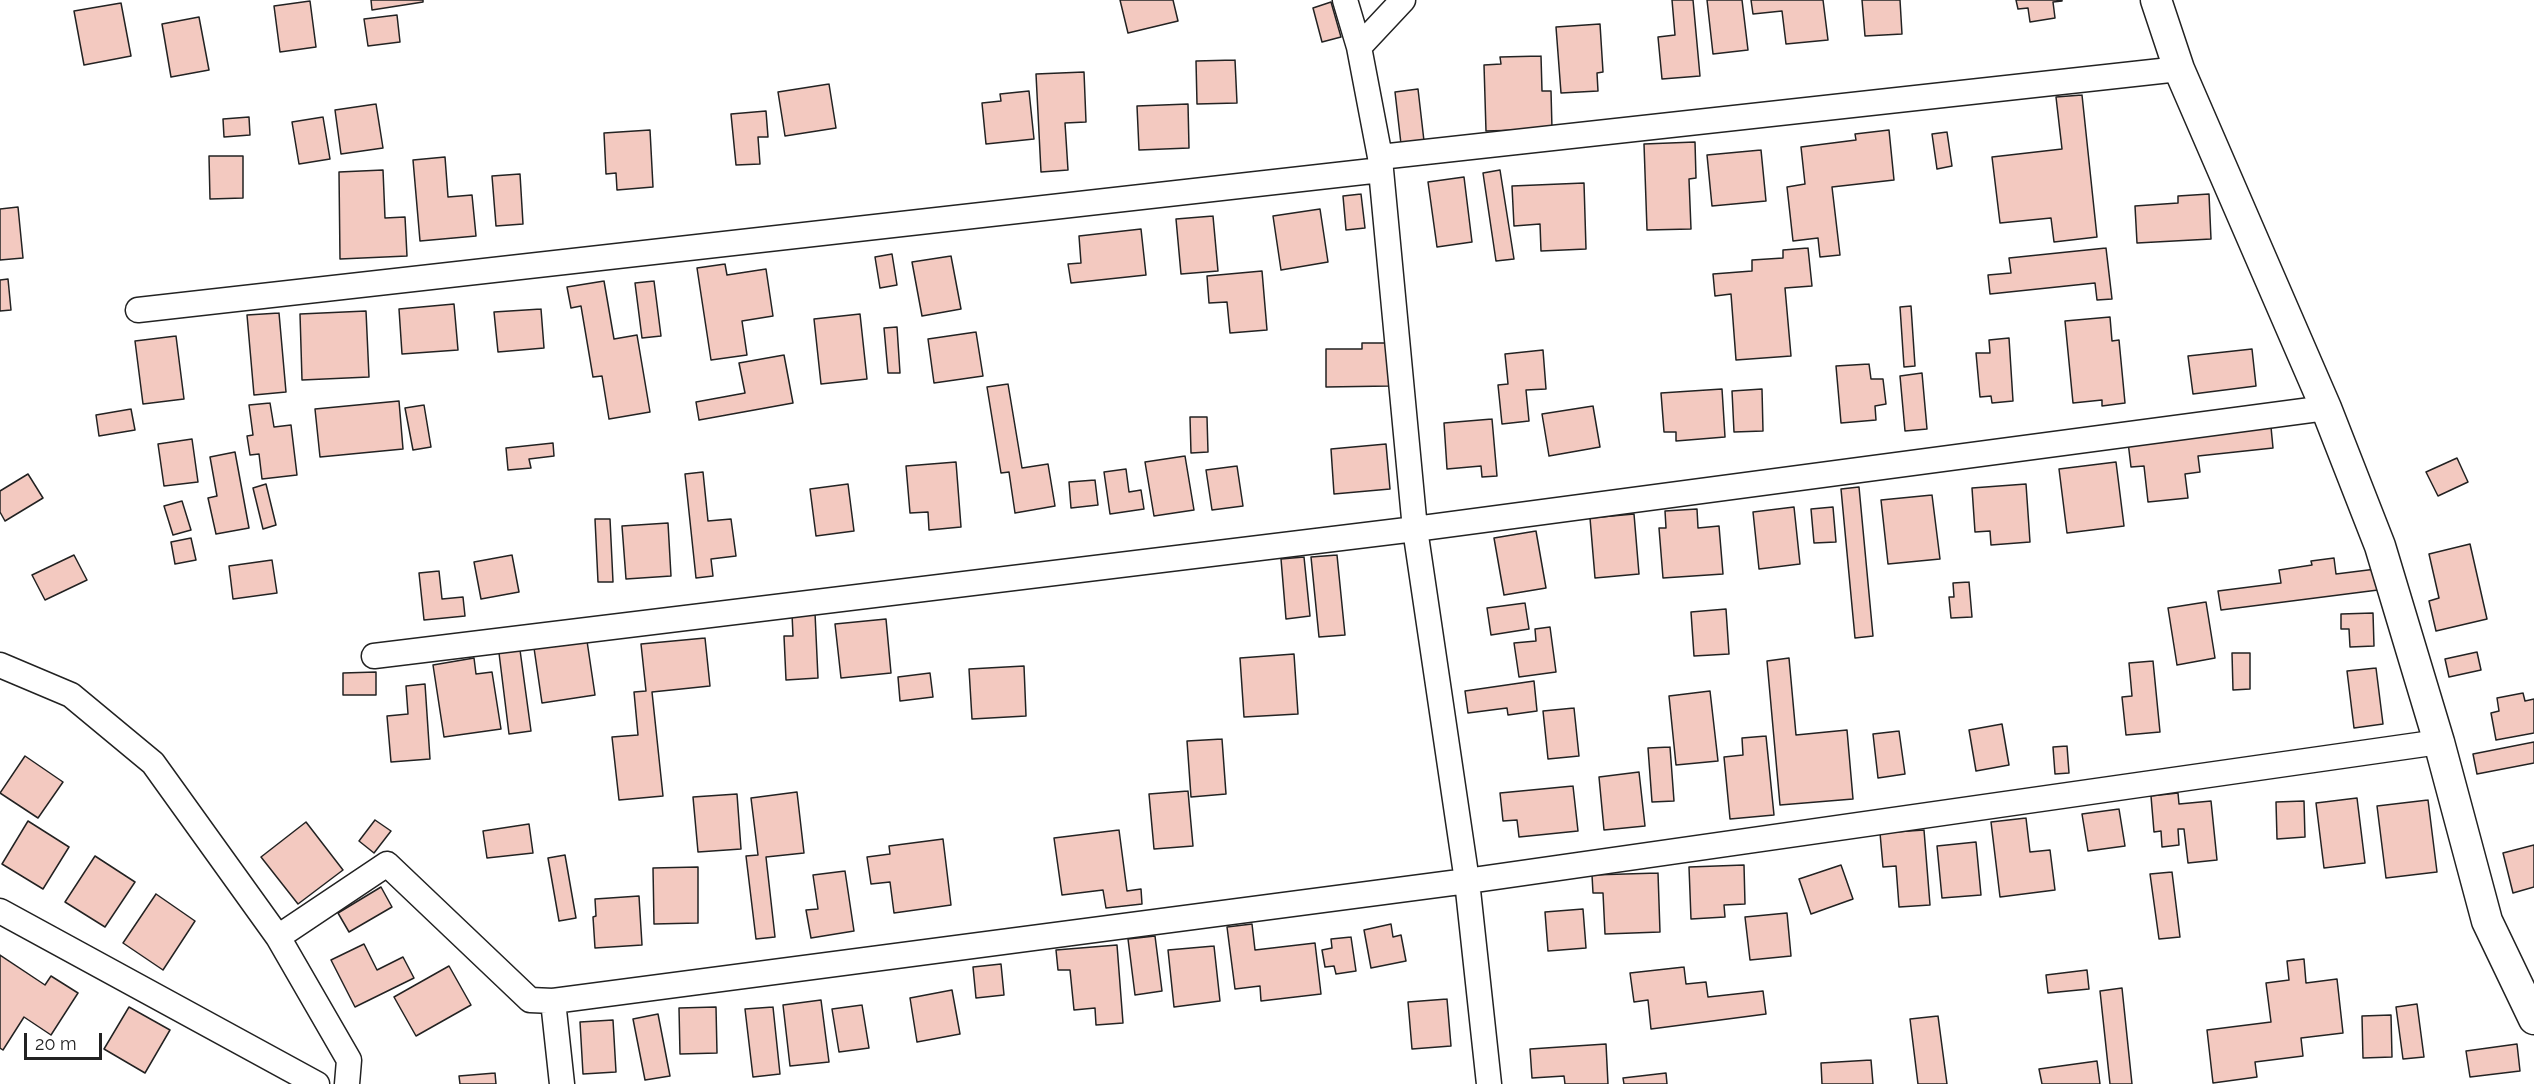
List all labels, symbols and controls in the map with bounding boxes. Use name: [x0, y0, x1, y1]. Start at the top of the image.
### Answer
scale bar: [27, 1021, 105, 1059]
text: 20 m: [35, 1033, 77, 1054]

